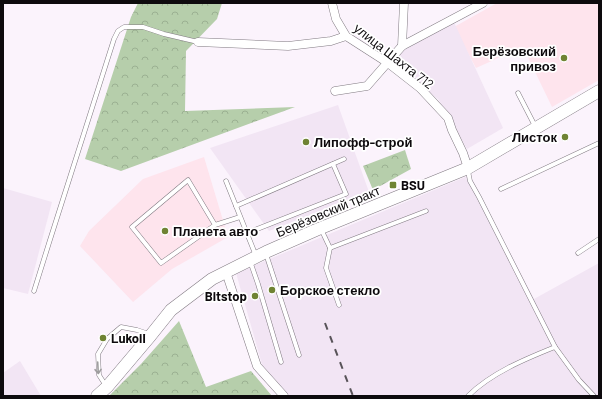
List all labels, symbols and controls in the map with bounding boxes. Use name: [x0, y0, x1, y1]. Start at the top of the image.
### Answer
street label: улица Шахта 712: [351, 20, 437, 92]
place label: Берёзовский привоз: [473, 43, 557, 74]
marker: Берёзовский привоз: [559, 53, 569, 63]
place label: Листок: [512, 129, 557, 145]
marker: Листок: [560, 132, 570, 142]
place label: Липофф-строй: [314, 134, 412, 150]
marker: Липофф-строй: [301, 137, 311, 147]
place label: BSU: [401, 177, 425, 193]
marker: BSU: [388, 180, 398, 190]
street label: Берёзовский тракт: [274, 182, 383, 240]
place label: Планета авто: [173, 223, 258, 239]
marker: Планета авто: [160, 226, 170, 236]
place label: Борское стекло: [280, 282, 380, 298]
marker: Борское стекло: [267, 285, 277, 295]
place label: Bitstop: [205, 288, 247, 304]
marker: Bitstop: [250, 291, 260, 301]
place label: Lukoil: [111, 330, 146, 346]
marker: Lukoil: [98, 333, 108, 343]
one-way arrow: [95, 361, 102, 374]

